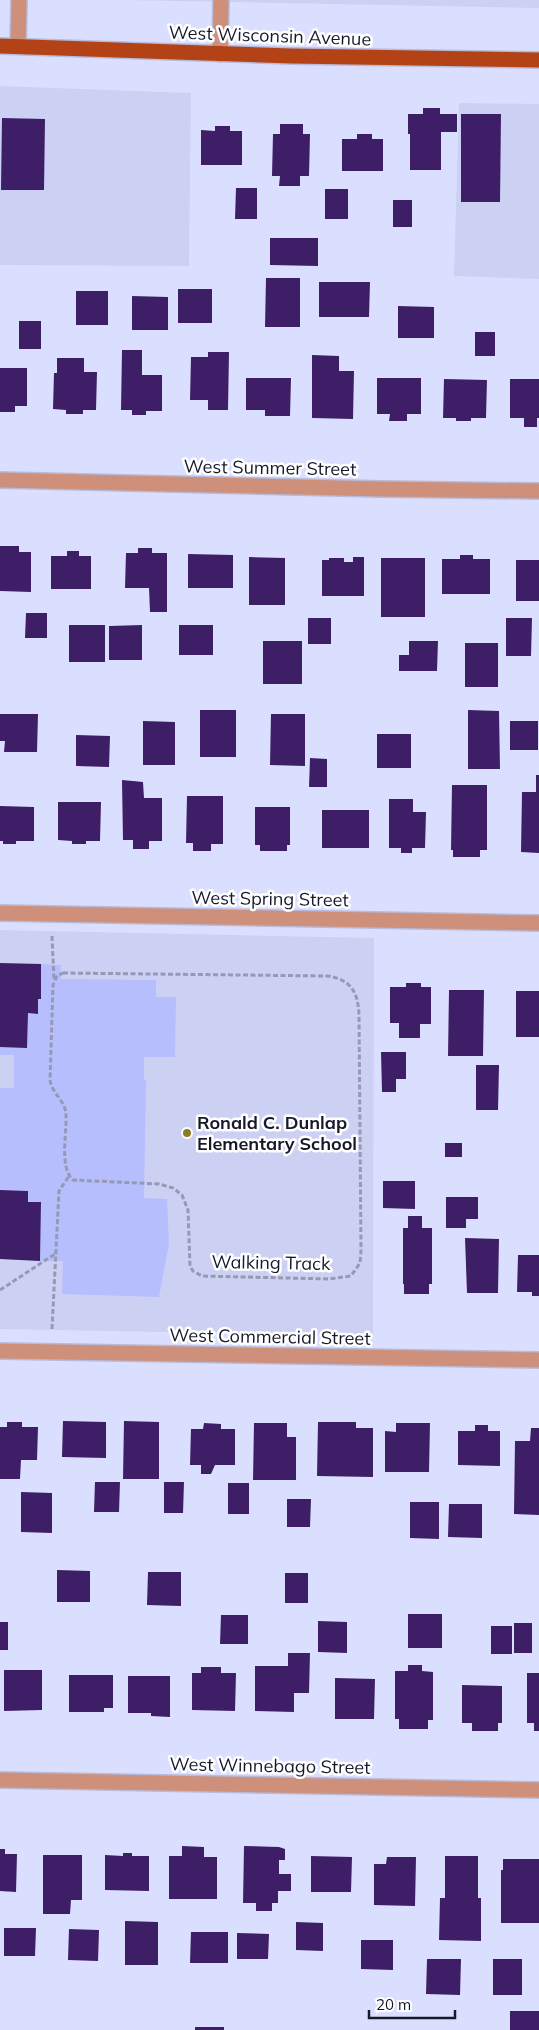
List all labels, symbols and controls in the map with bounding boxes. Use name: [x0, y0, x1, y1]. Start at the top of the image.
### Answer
street label: West Wisconsin Avenue: [168, 20, 372, 51]
street label: West Summer Street: [184, 454, 357, 481]
street label: West Spring Street: [191, 886, 349, 911]
place label: Ronald C. Dunlap Elementary School: [197, 1111, 357, 1155]
marker: Ronald C. Dunlap Elementary School: [181, 1127, 193, 1139]
street label: Walking Track: [211, 1250, 331, 1275]
street label: West Commercial Street: [169, 1323, 371, 1350]
street label: West Winnebago Street: [169, 1752, 371, 1779]
scale bar: [369, 1988, 455, 2020]
text: 20 m: [376, 1995, 411, 2014]

